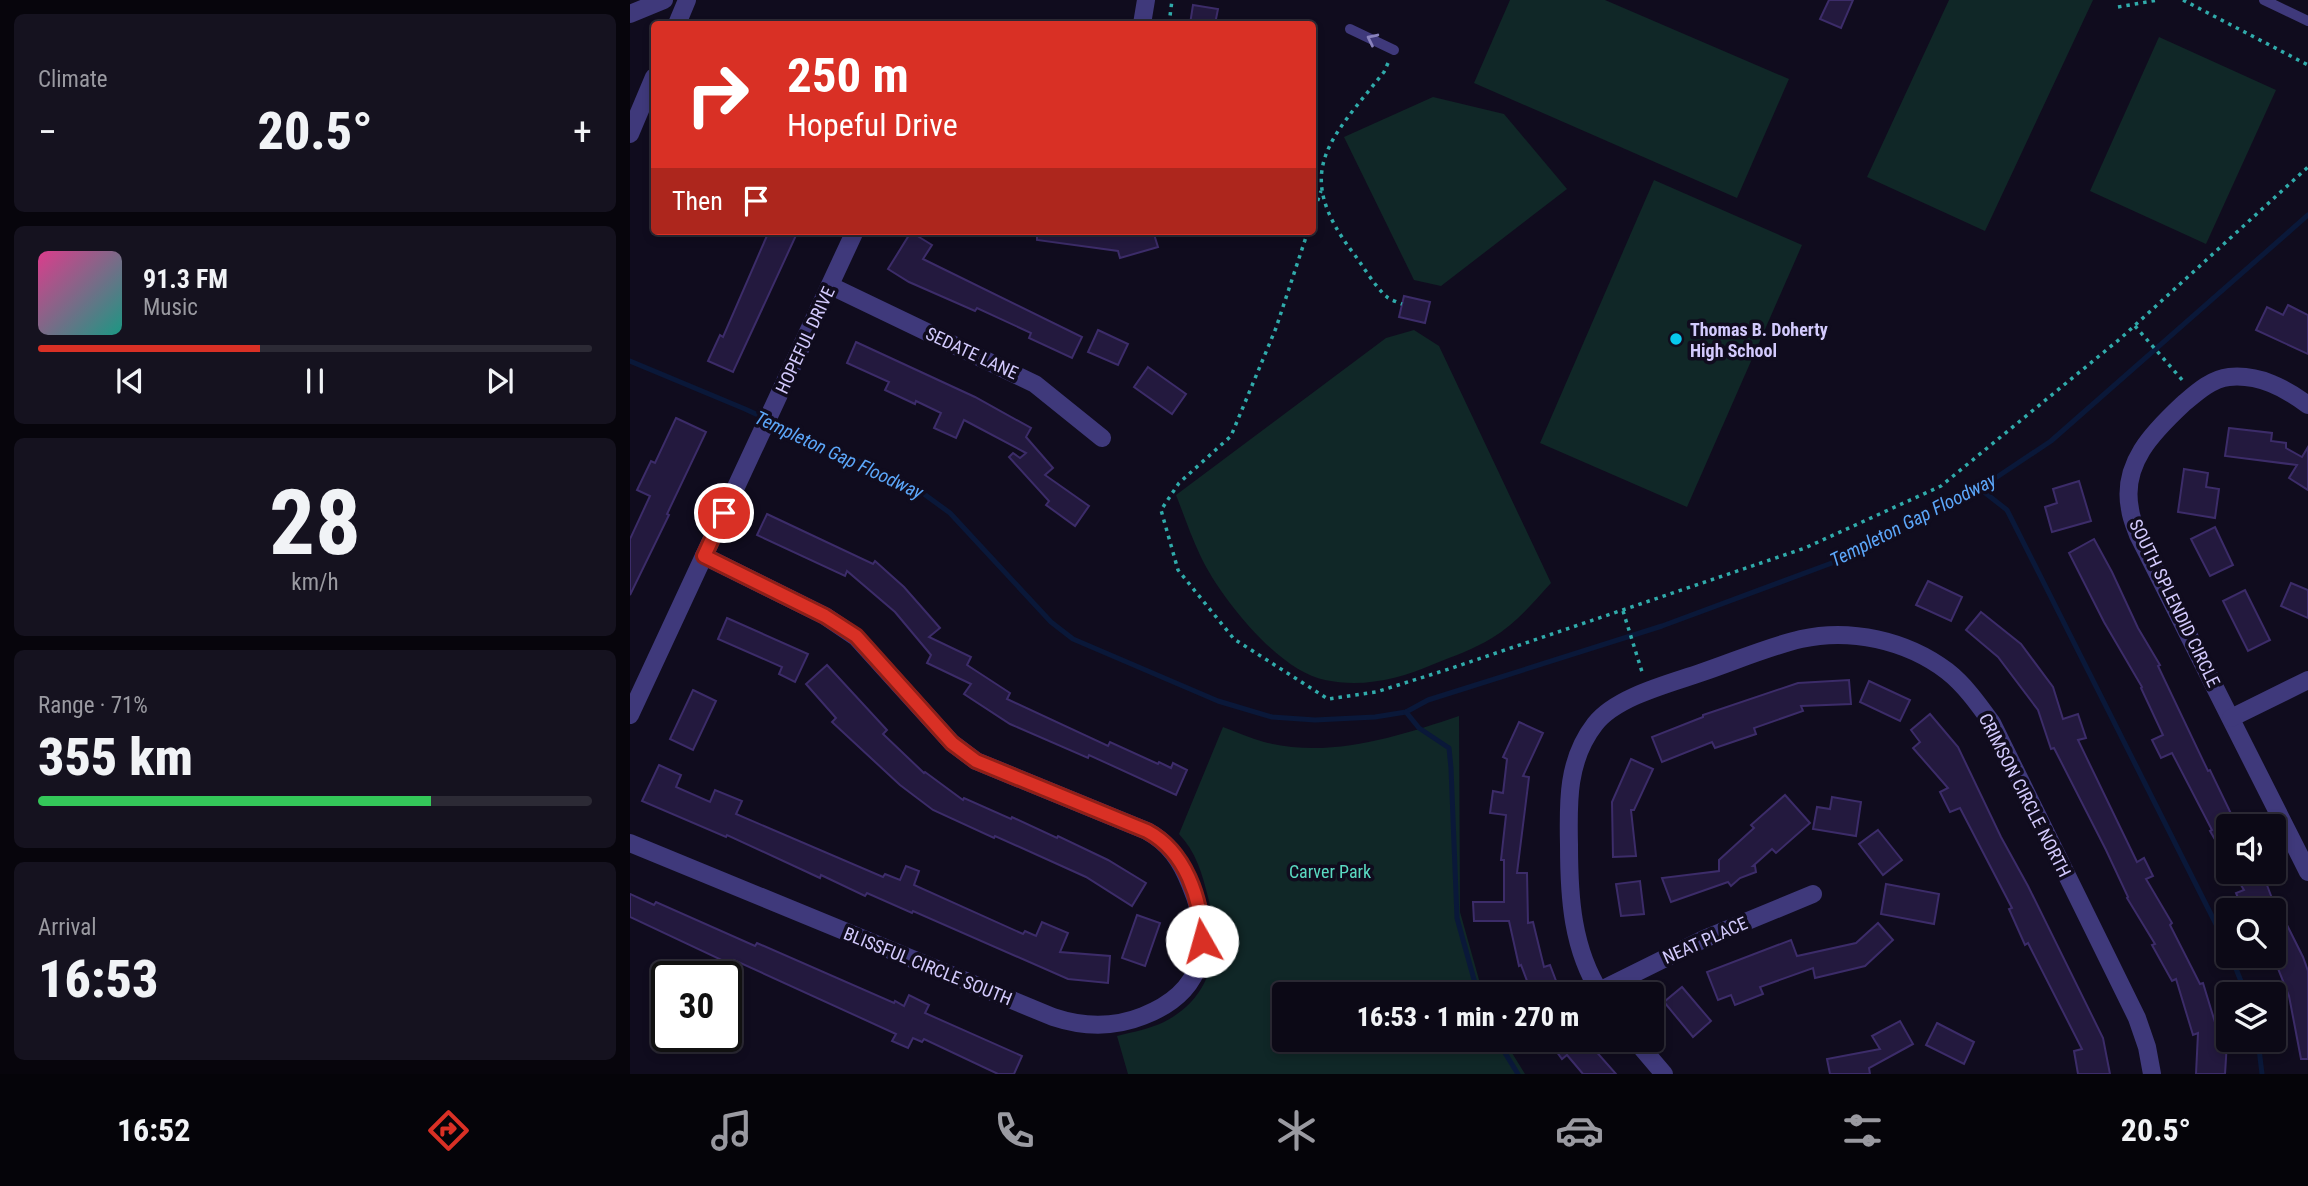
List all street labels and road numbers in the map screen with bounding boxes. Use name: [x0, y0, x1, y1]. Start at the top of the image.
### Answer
street label: HOPEFUL DRIVE: [771, 283, 839, 397]
street label: SEDATE LANE: [923, 323, 1021, 384]
street label: SOUTH SPLENDID CIRCLE: [2125, 516, 2225, 690]
street label: CRIMSON CIRCLE NORTH: [1975, 710, 2075, 880]
street label: NEAT PLACE: [1659, 912, 1751, 968]
street label: BLISSFUL CIRCLE SOUTH: [841, 923, 1015, 1009]

